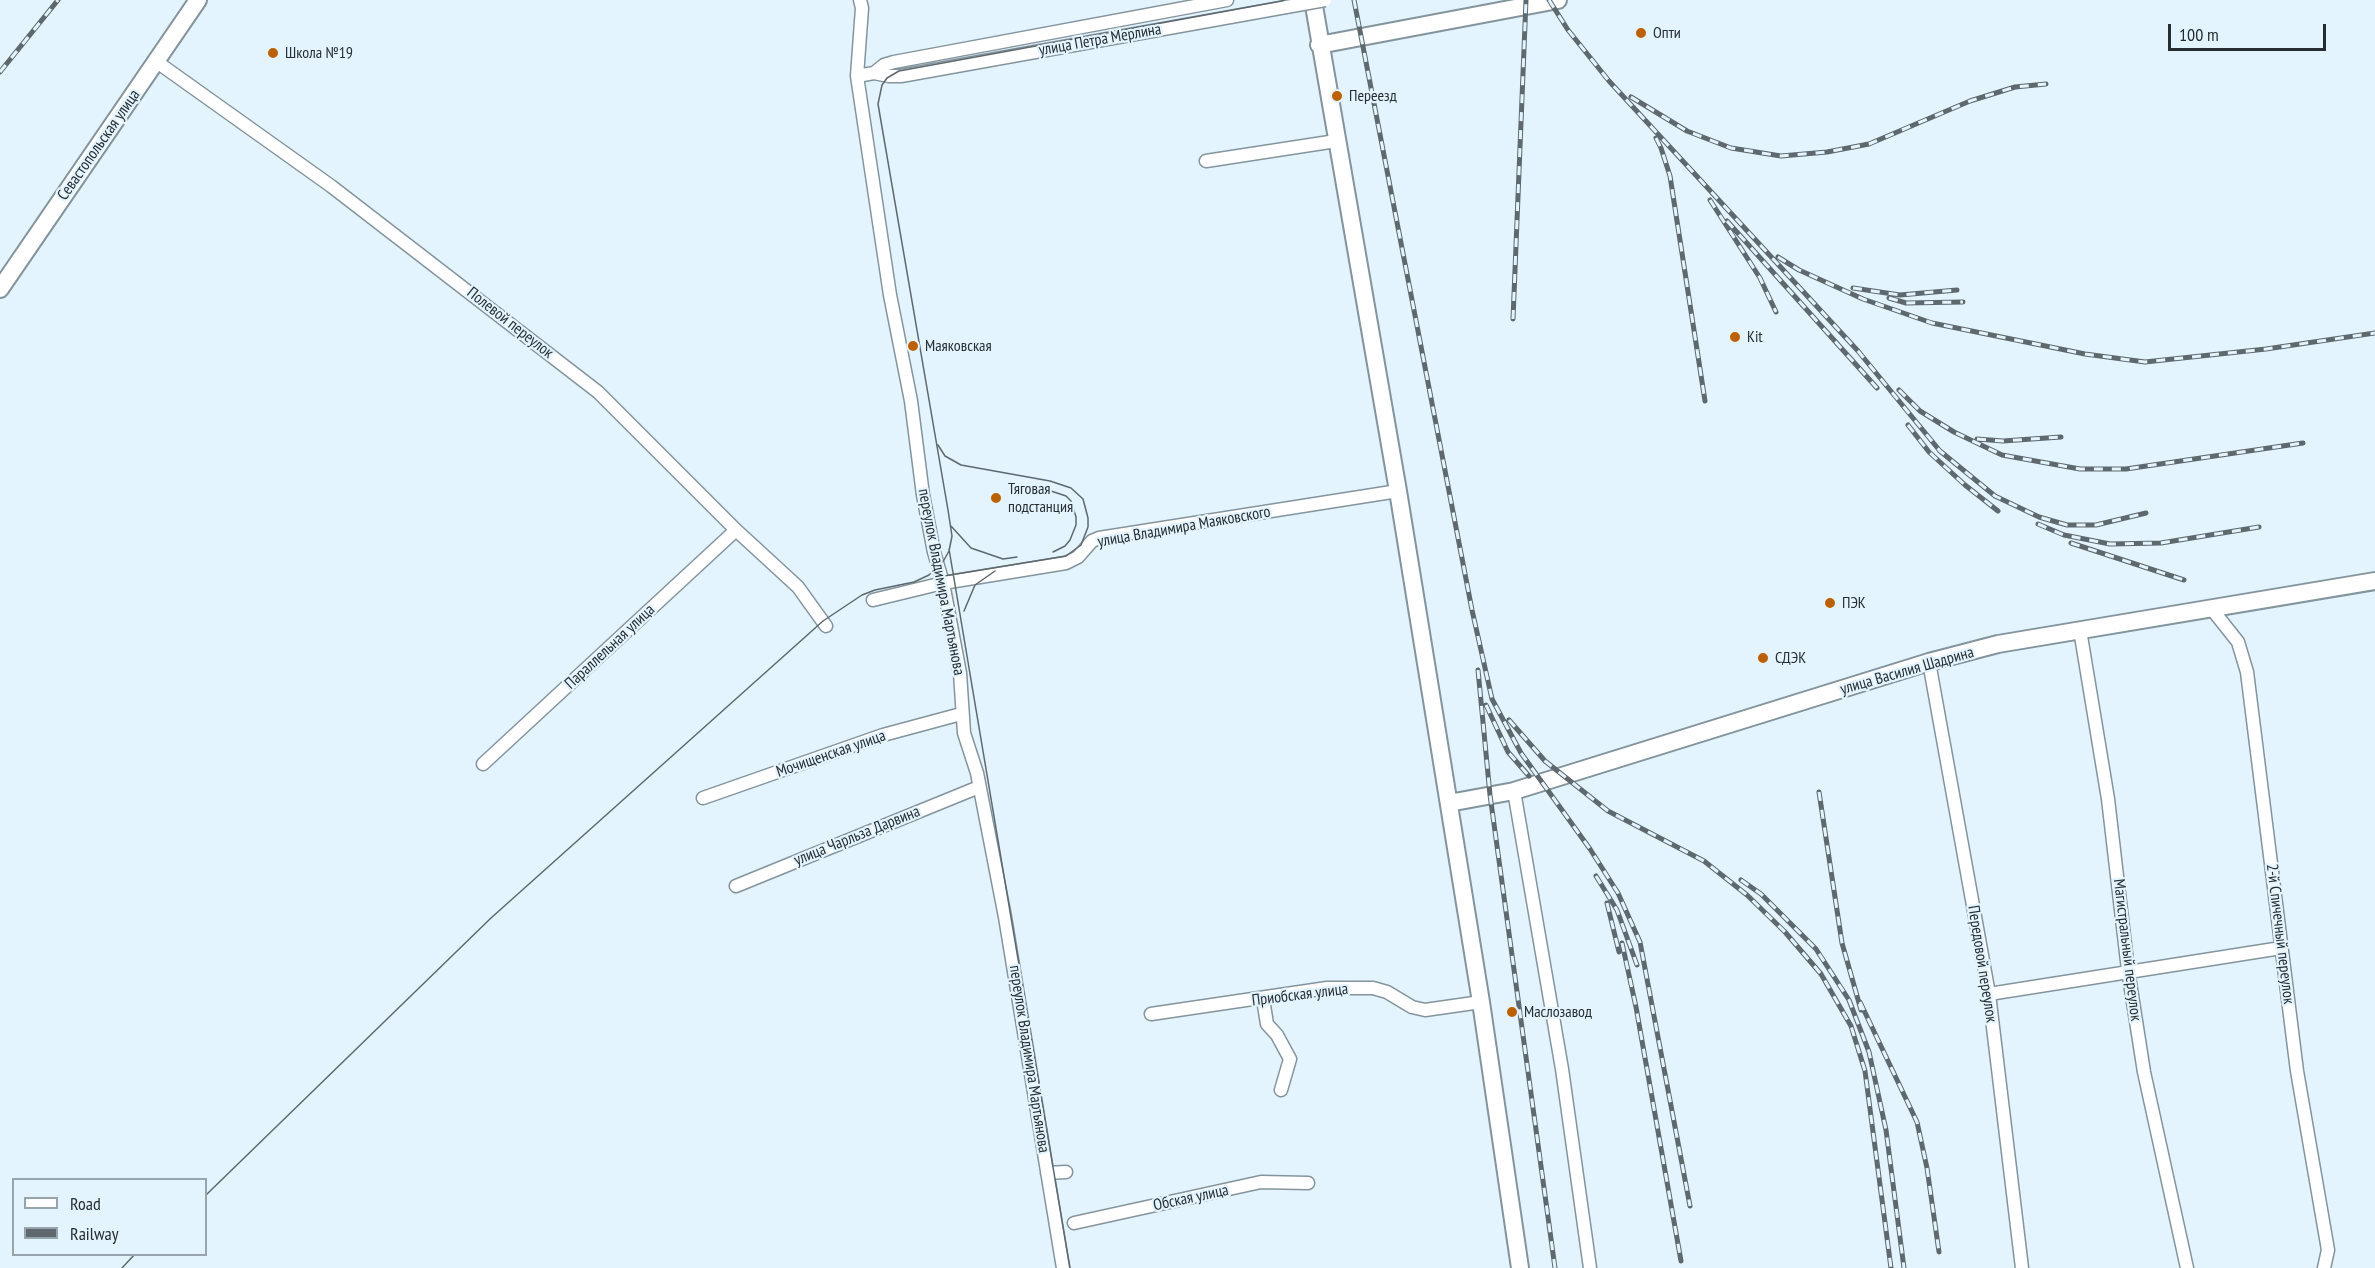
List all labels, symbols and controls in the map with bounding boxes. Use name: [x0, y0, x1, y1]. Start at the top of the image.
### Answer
scale bar: [2171, 12, 2328, 50]
street label: улица Петра Мерлина: [1037, 20, 1163, 60]
place label: Опти: [1653, 23, 1681, 43]
text: 100 m: [2179, 23, 2219, 46]
marker: Опти: [1634, 26, 1648, 40]
place label: Школа №19: [285, 43, 353, 63]
marker: Школа №19: [266, 46, 280, 60]
street label: Севастопольская улица: [54, 86, 144, 204]
place label: Переезд: [1349, 86, 1397, 106]
marker: Переезд: [1330, 89, 1344, 103]
street label: Полевой переулок: [463, 283, 557, 363]
place label: Kit: [1747, 327, 1763, 347]
marker: Kit: [1728, 330, 1742, 344]
place label: Маяковская: [925, 336, 992, 356]
marker: Маяковская: [906, 339, 920, 353]
place label: Тяговая подстанция: [1008, 479, 1073, 517]
street label: переулок Владимира Мартьянова: [913, 487, 969, 677]
marker: Тяговая подстанция: [989, 491, 1003, 505]
street label: улица Владимира Маяковского: [1096, 502, 1272, 552]
place label: ПЭК: [1842, 593, 1866, 613]
marker: ПЭК: [1823, 596, 1837, 610]
street label: Параллельная улица: [561, 600, 659, 694]
street label: улица Василия Шадрина: [1838, 643, 1976, 699]
place label: СДЭК: [1775, 648, 1806, 668]
marker: СДЭК: [1756, 651, 1770, 665]
street label: Мочищенская улица: [774, 726, 888, 782]
street label: улица Чарльза Дарвина: [791, 802, 923, 870]
street label: 2-й Спичечный переулок: [2262, 863, 2298, 1005]
street label: Магистральный переулок: [2109, 878, 2145, 1022]
street label: Передовой переулок: [1963, 904, 2001, 1024]
street label: переулок Владимира Мартьянова: [1005, 964, 1053, 1154]
street label: Приобская улица: [1251, 980, 1349, 1010]
place label: Маслозавод: [1524, 1002, 1592, 1022]
marker: Маслозавод: [1505, 1005, 1519, 1019]
legend: [12, 1178, 207, 1256]
street label: Обская улица: [1152, 1181, 1230, 1215]
text: Road: [70, 1192, 101, 1215]
text: Railway: [70, 1222, 119, 1245]

